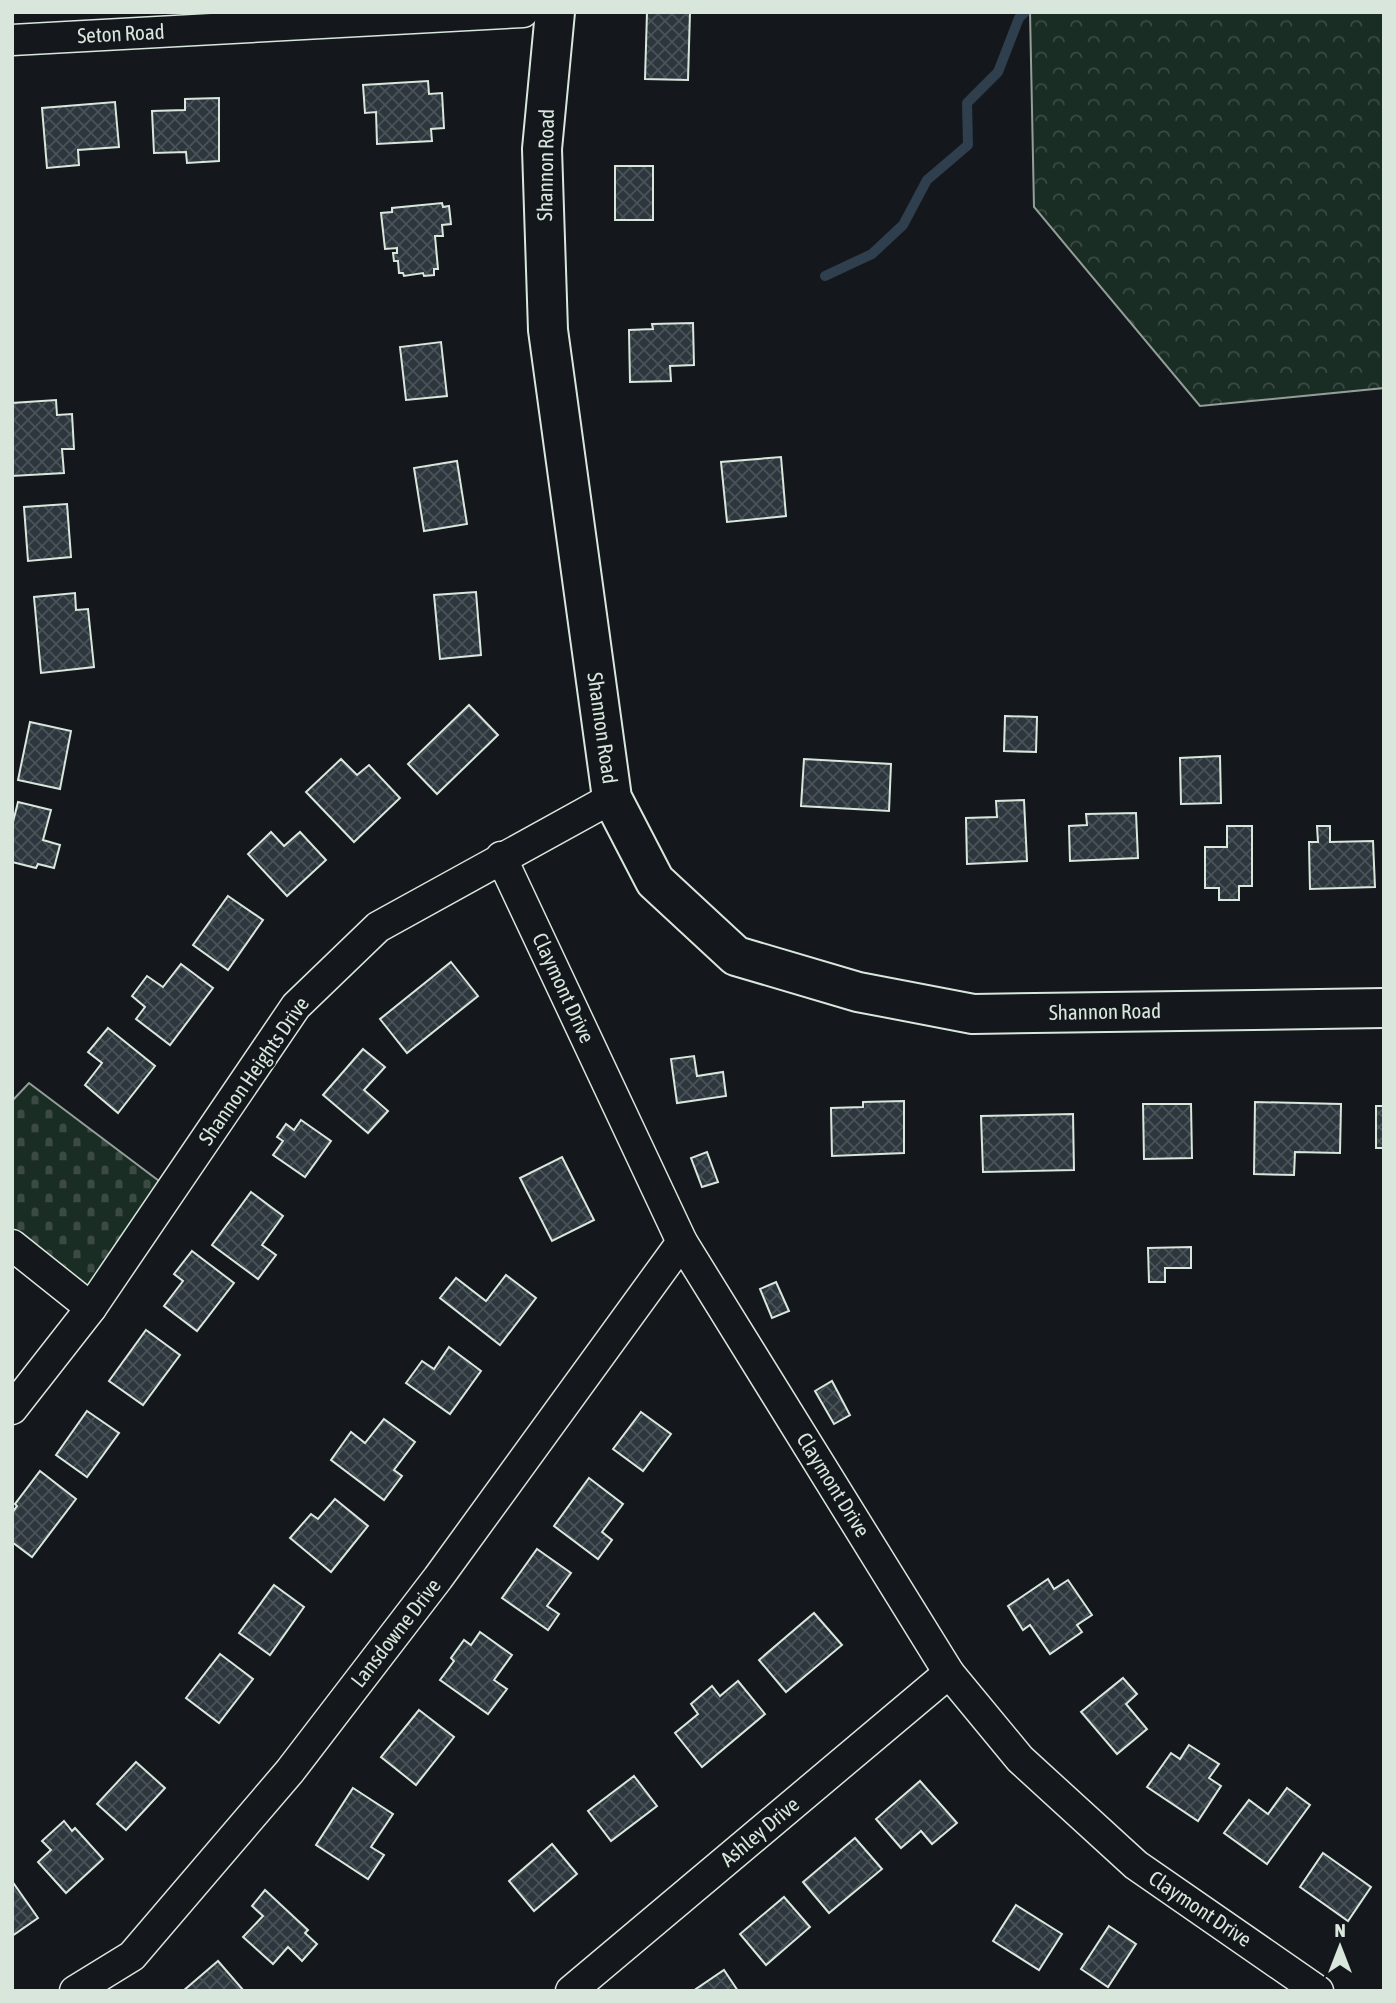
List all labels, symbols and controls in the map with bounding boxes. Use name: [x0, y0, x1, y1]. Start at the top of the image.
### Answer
street label: Seton Road: [77, 19, 165, 47]
street label: Shannon Road: [532, 109, 558, 221]
street label: Shannon Road: [583, 671, 623, 785]
street label: Claymont Drive: [528, 929, 600, 1046]
street label: Shannon Heights Drive: [193, 992, 313, 1149]
street label: Shannon Road: [1049, 998, 1161, 1024]
street label: Claymont Drive: [792, 1428, 875, 1541]
street label: Lansdowne Drive: [345, 1573, 445, 1691]
street label: Ashley Drive: [715, 1792, 803, 1871]
street label: Claymont Drive: [1145, 1865, 1256, 1951]
north arrow: [1305, 1912, 1375, 1982]
text: N: [1334, 1919, 1346, 1941]

